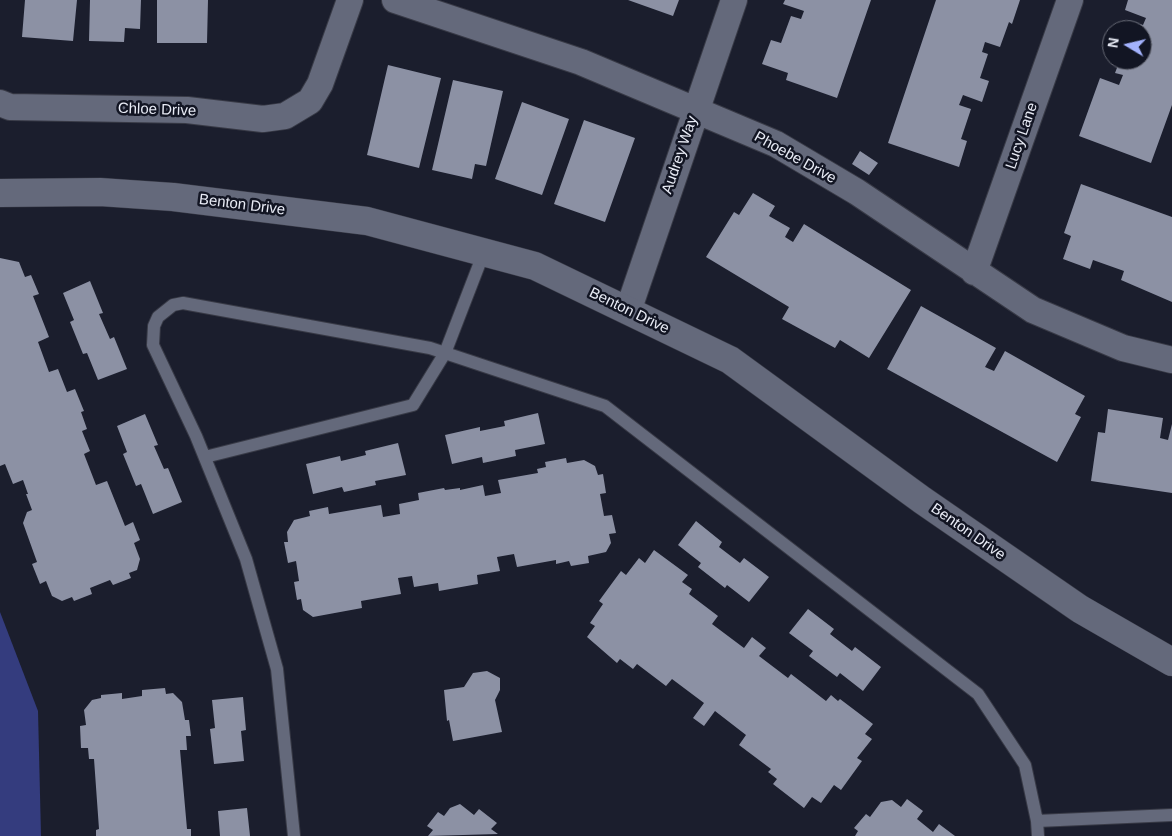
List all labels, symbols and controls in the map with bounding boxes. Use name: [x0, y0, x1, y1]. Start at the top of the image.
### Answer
north arrow: [1102, 20, 1152, 70]
text: N: [1104, 37, 1122, 49]
street label: Chloe Drive: [118, 100, 196, 120]
street label: Lucy Lane: [1002, 100, 1042, 172]
street label: Audrey Way: [658, 114, 702, 196]
street label: Phoebe Drive: [751, 128, 839, 188]
street label: Benton Drive: [198, 191, 286, 219]
street label: Benton Drive: [586, 284, 672, 338]
street label: Benton Drive: [927, 500, 1009, 564]

